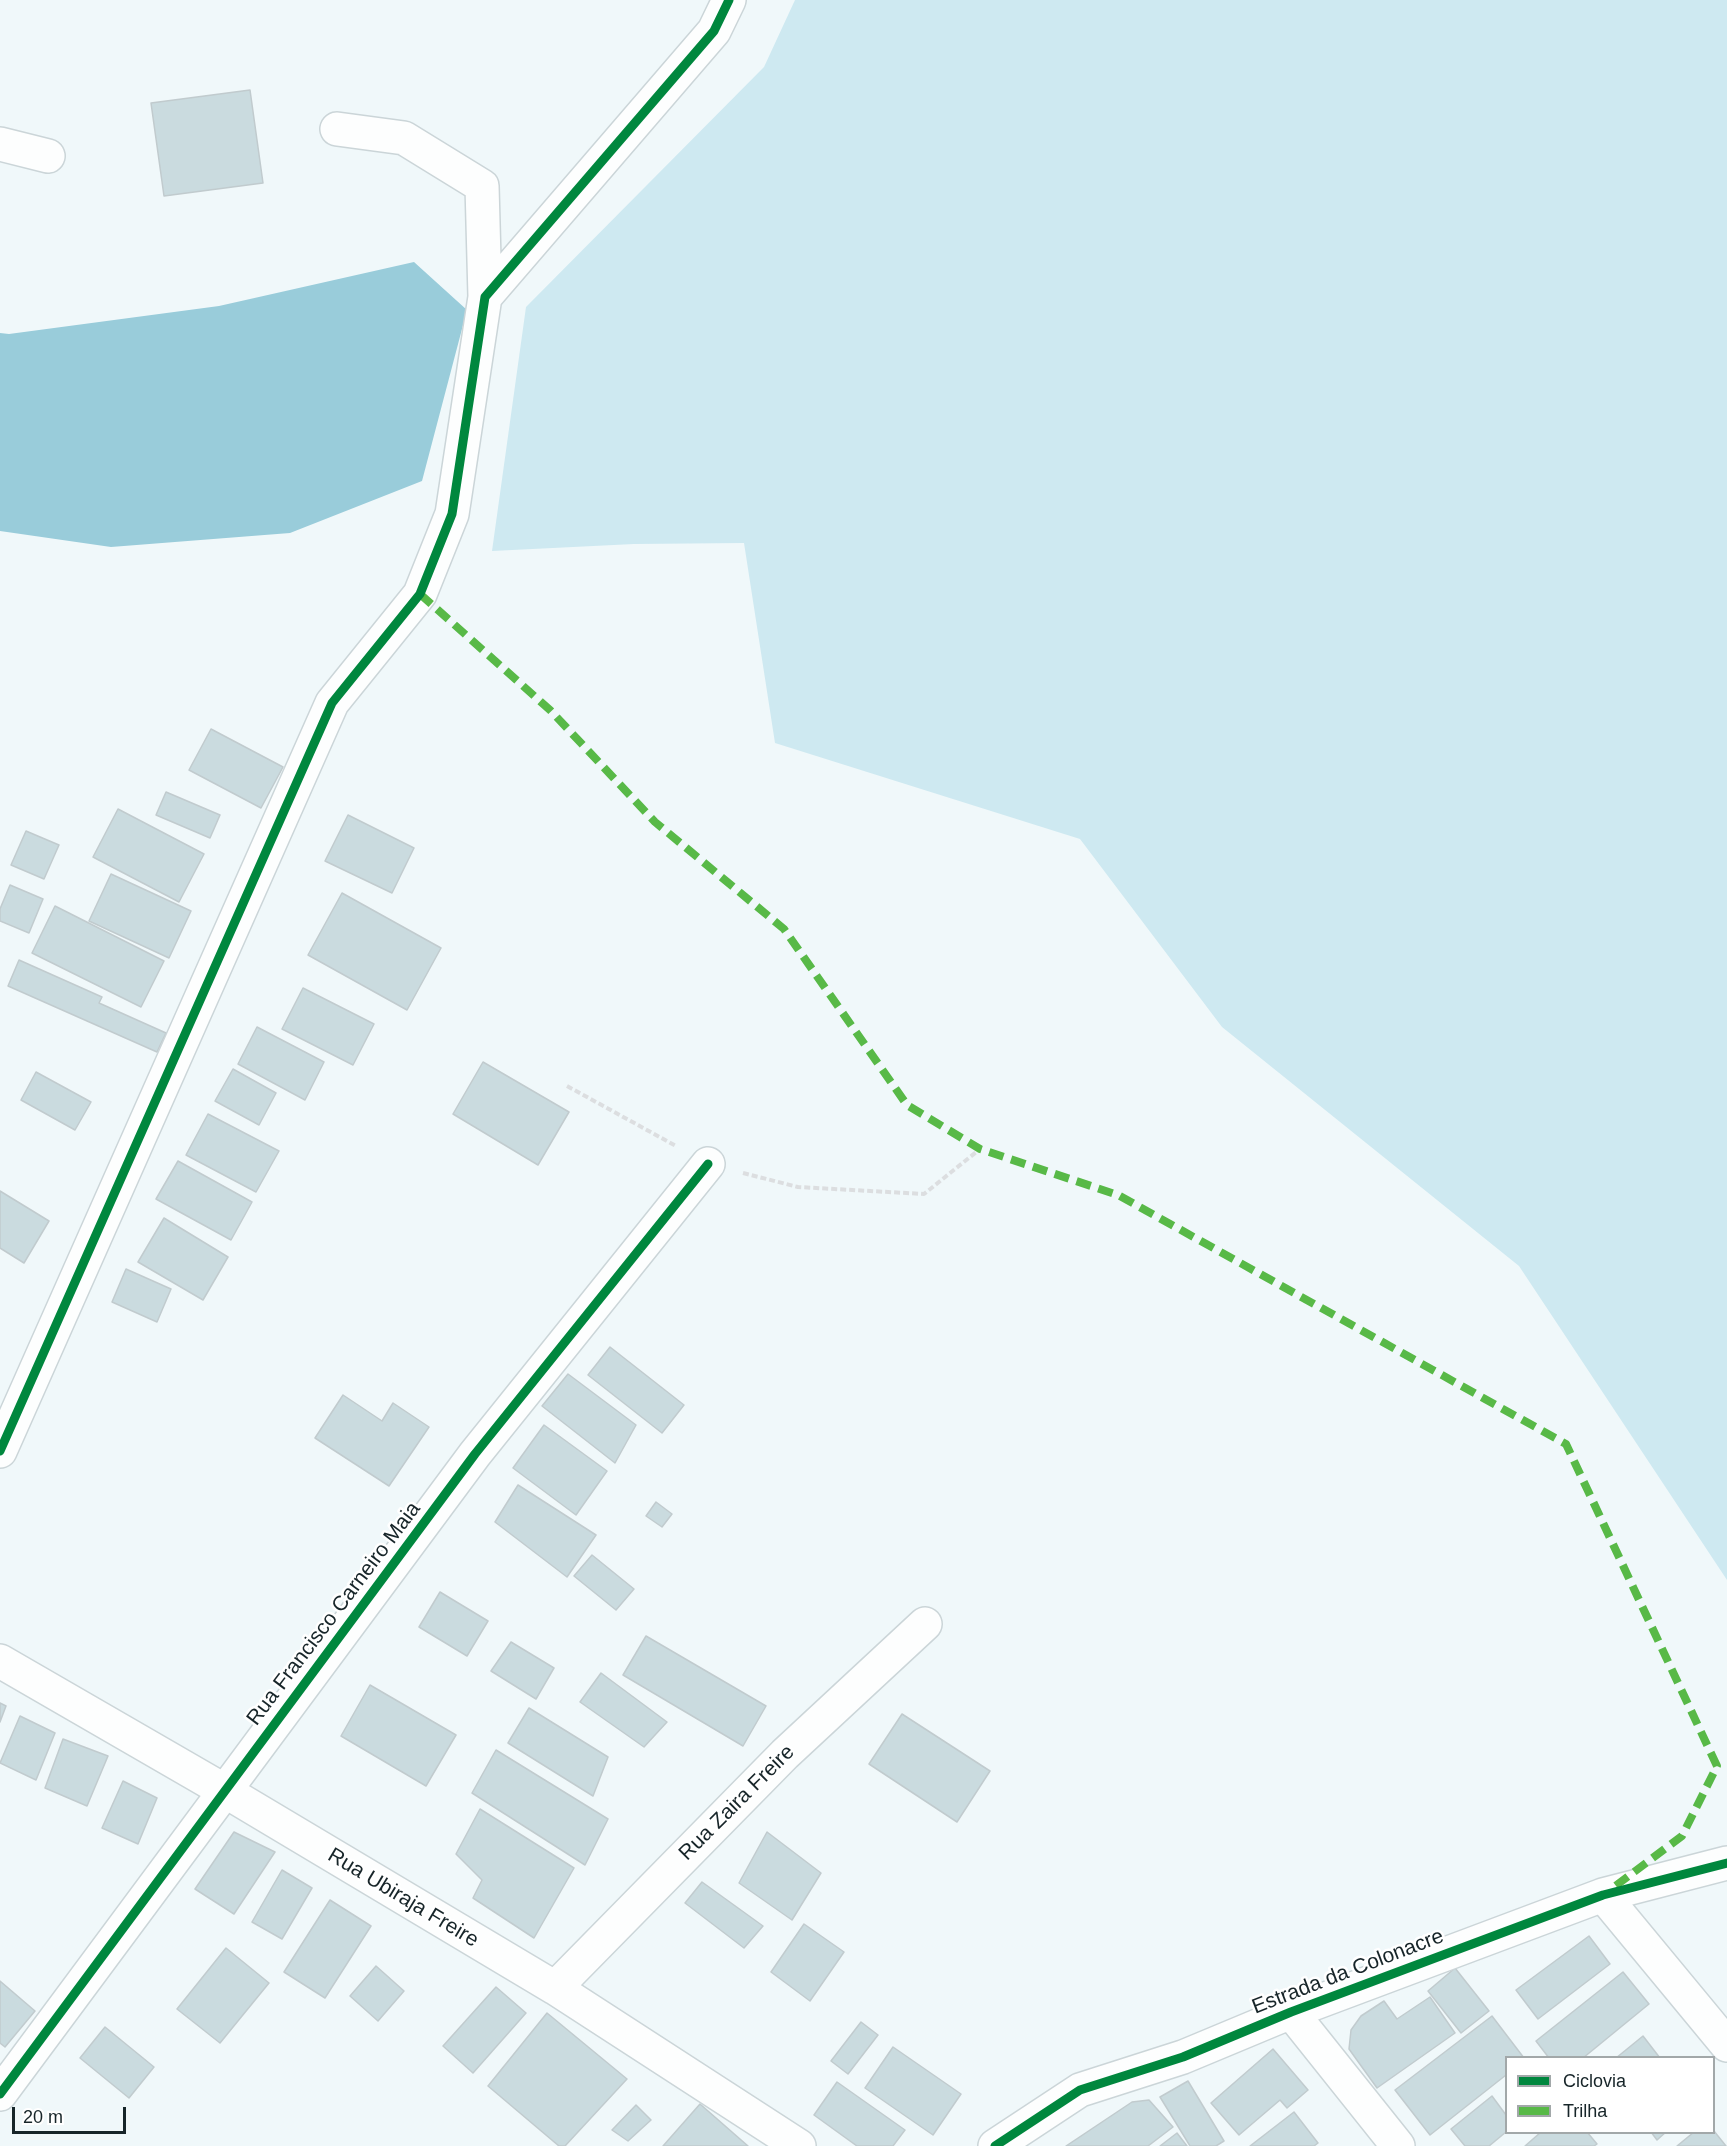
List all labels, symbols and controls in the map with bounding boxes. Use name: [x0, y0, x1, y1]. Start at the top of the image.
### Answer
street label: Rua Francisco Carneiro Maia: [242, 1497, 426, 1731]
street label: Rua Zaira Freire: [674, 1740, 800, 1866]
street label: Rua Ubiraja Freire: [323, 1843, 483, 1953]
street label: Estrada da Colonacre: [1249, 1924, 1447, 2020]
legend: [1505, 2056, 1715, 2134]
text: Ciclovia: [1563, 2071, 1626, 2091]
scale bar: [15, 2095, 129, 2133]
text: Trilha: [1563, 2101, 1607, 2121]
text: 20 m: [23, 2107, 63, 2127]

